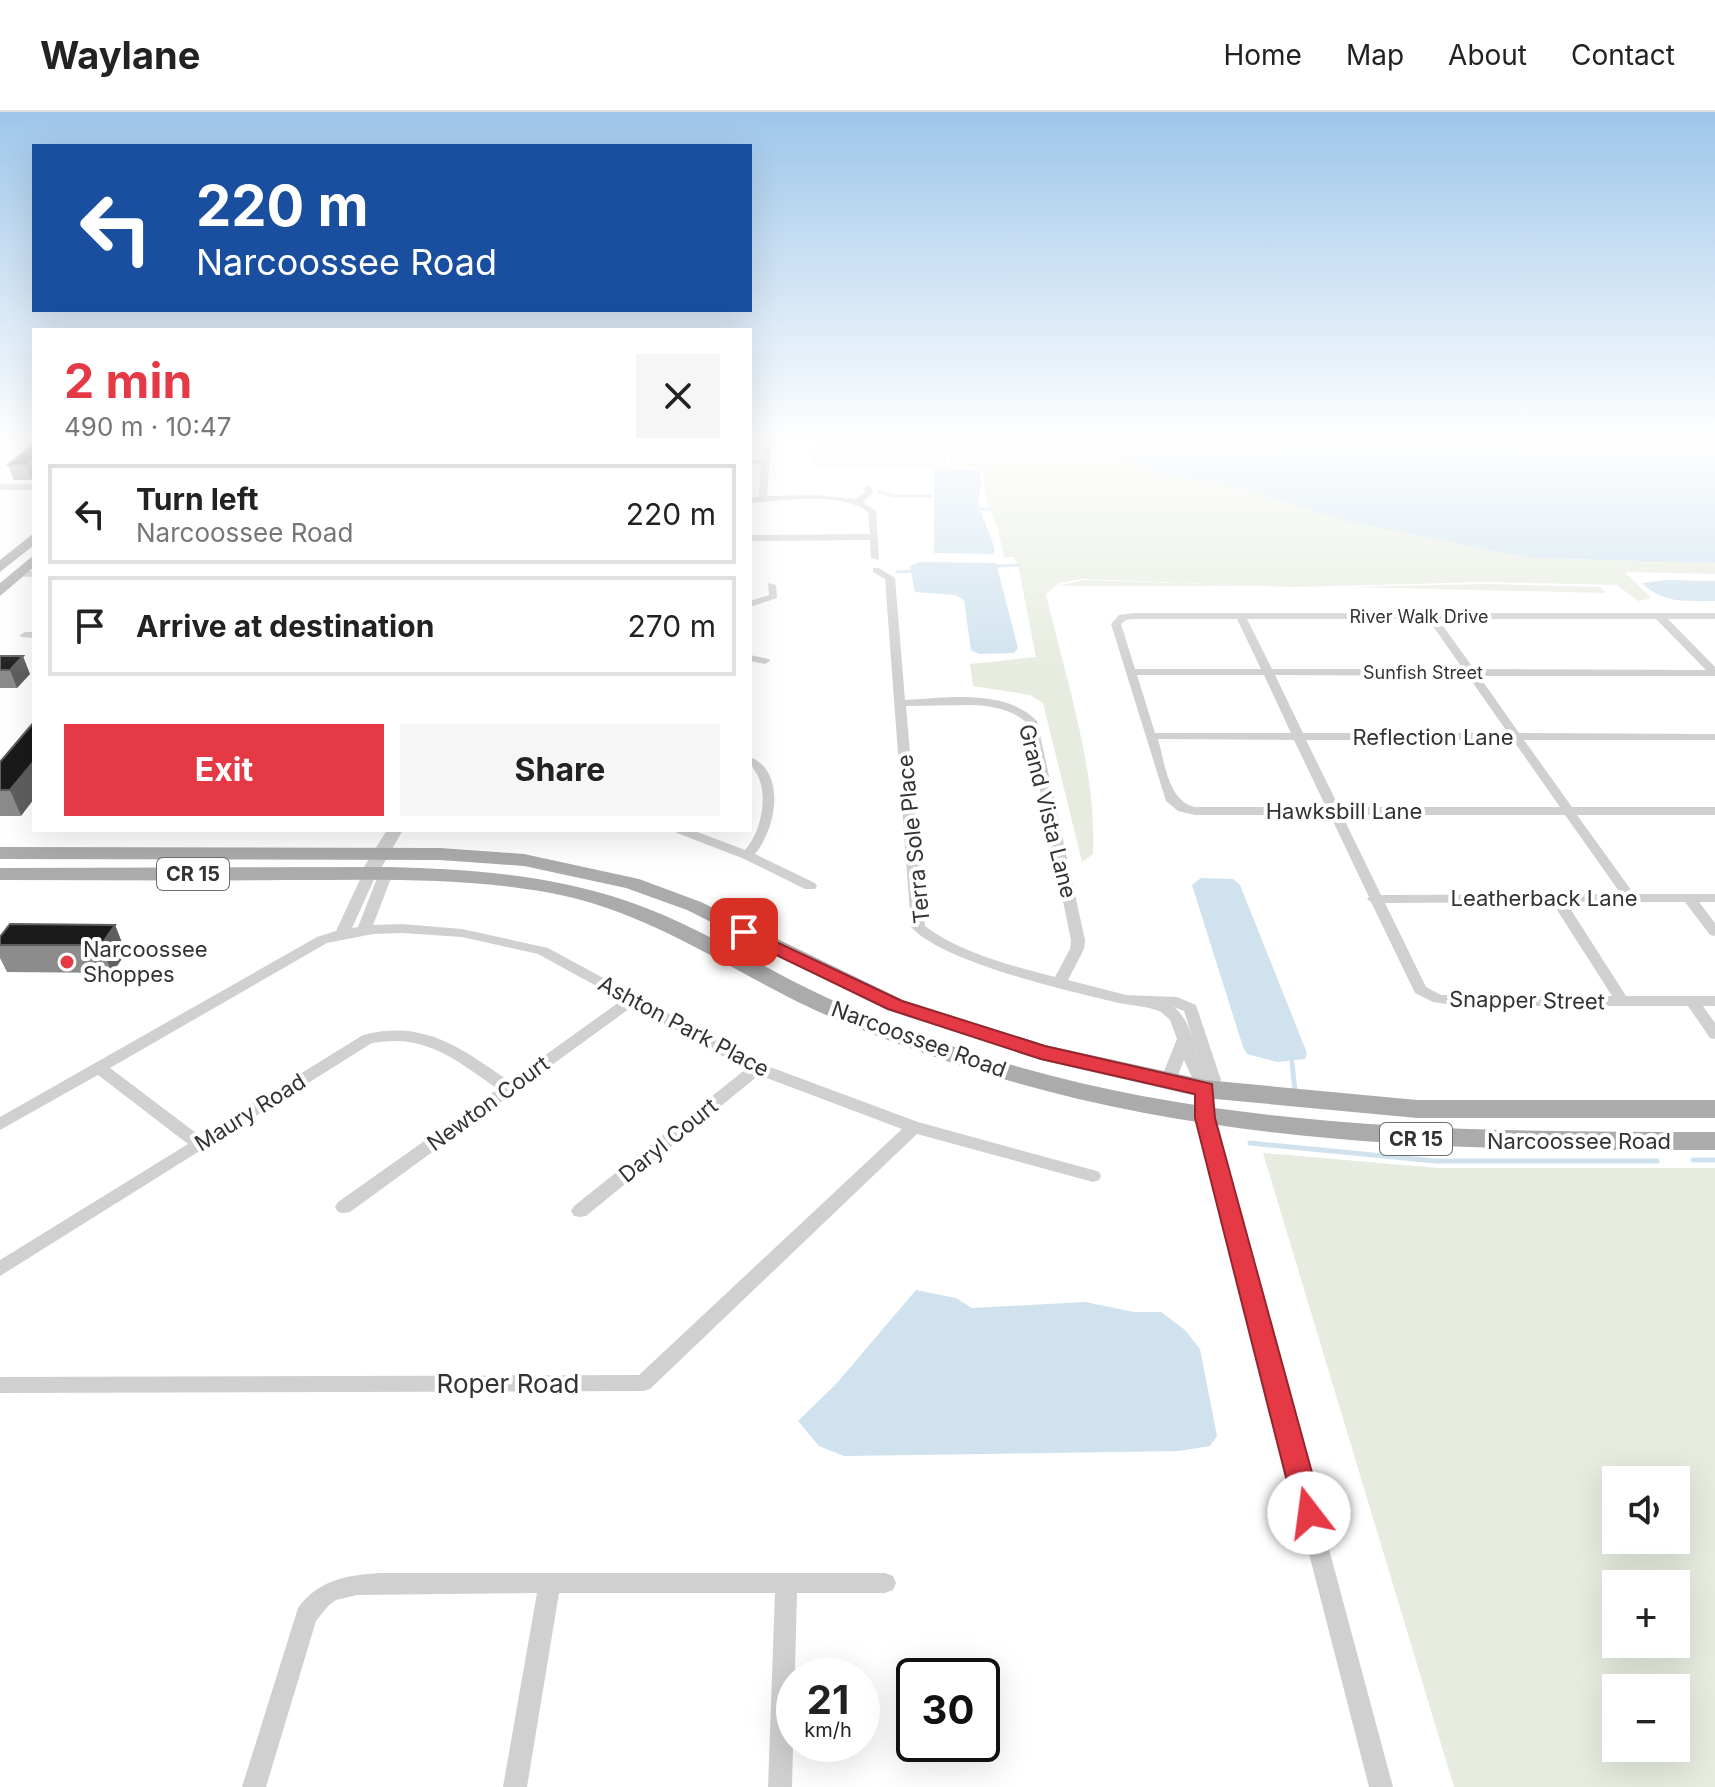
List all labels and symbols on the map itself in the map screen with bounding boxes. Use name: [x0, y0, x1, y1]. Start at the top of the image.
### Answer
street label: River Walk Drive: [1350, 606, 1488, 627]
street label: Sunfish Street: [1363, 662, 1483, 683]
street label: Grand Vista Lane: [1014, 721, 1082, 901]
street label: Reflection Lane: [1352, 724, 1514, 750]
street label: Terra Sole Place: [891, 753, 935, 925]
street label: Hawksbill Lane: [1266, 798, 1422, 824]
road number: CR 15: [157, 858, 229, 890]
street label: Leatherback Lane: [1451, 885, 1637, 911]
pin: [710, 898, 778, 966]
place label: Narcoossee Shoppes: [83, 936, 208, 987]
marker: Narcoossee Shoppes: [58, 953, 76, 971]
street label: Ashton Park Place: [594, 970, 774, 1082]
street label: Snapper Street: [1449, 986, 1605, 1014]
street label: Narcoossee Road: [828, 995, 1010, 1083]
street label: Newton Court: [422, 1050, 554, 1156]
street label: Maury Road: [190, 1068, 310, 1156]
street label: Daryl Court: [614, 1092, 722, 1188]
road number: CR 15: [1380, 1123, 1452, 1155]
street label: Narcoossee Road: [1487, 1128, 1671, 1154]
street label: Roper Road: [437, 1368, 579, 1399]
position arrow: [1267, 1471, 1351, 1555]
speed limit sign: 30: [896, 1658, 1000, 1762]

